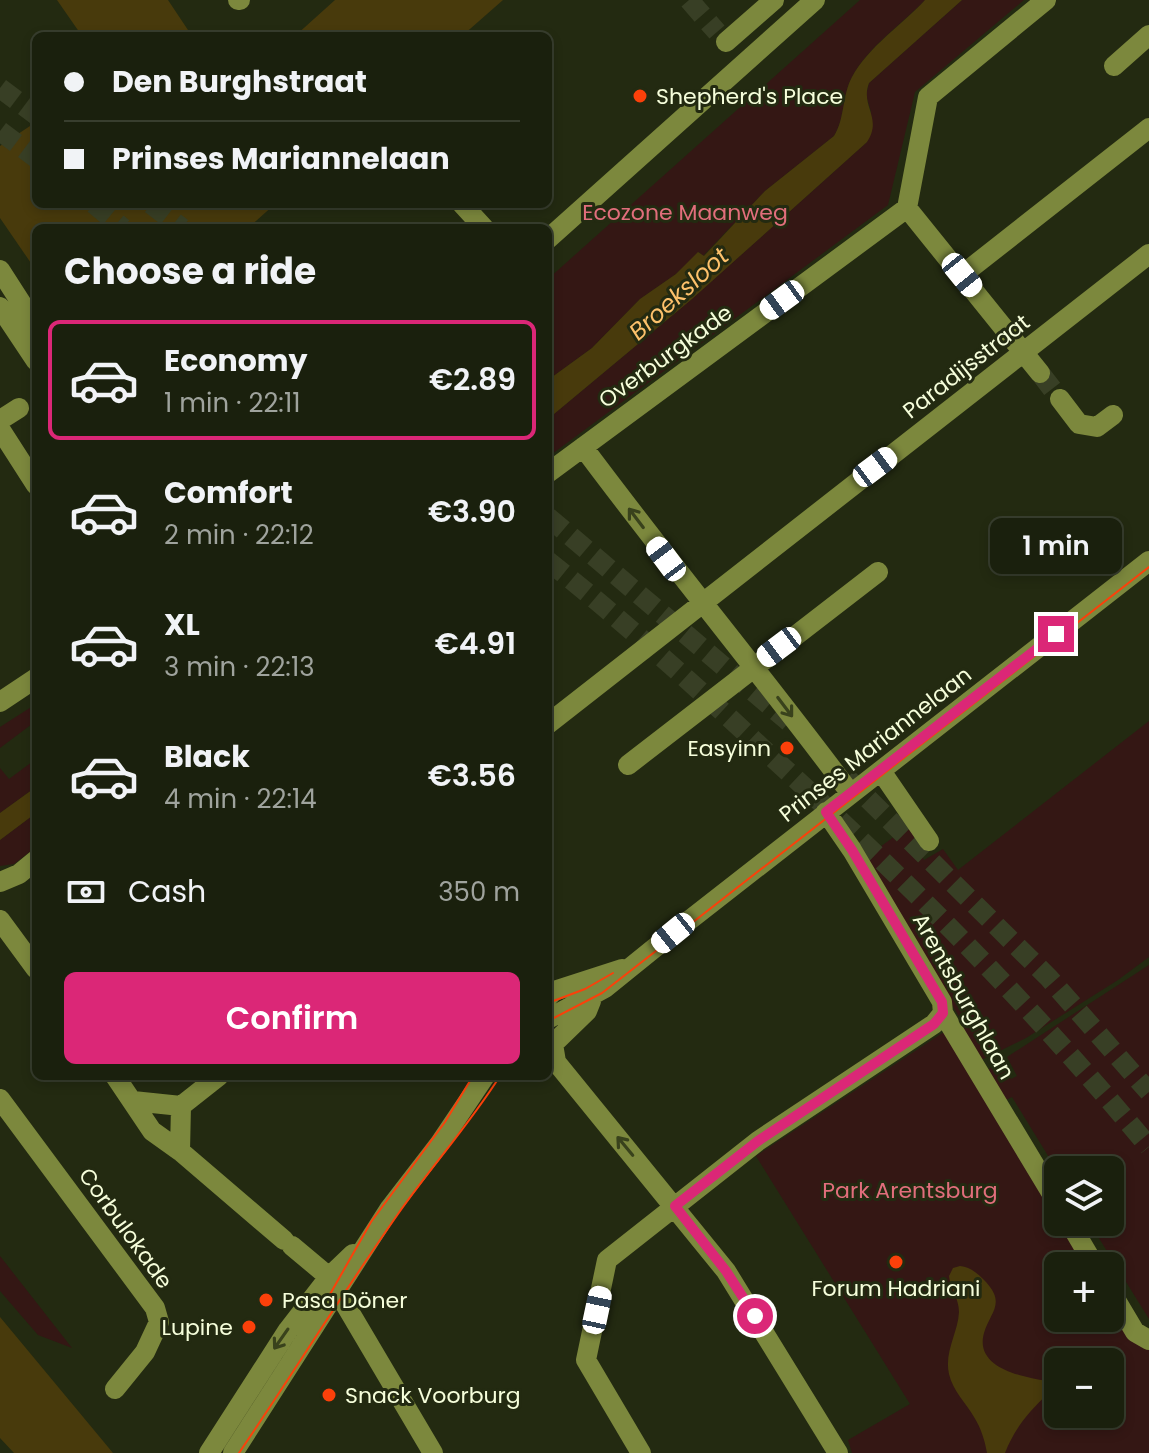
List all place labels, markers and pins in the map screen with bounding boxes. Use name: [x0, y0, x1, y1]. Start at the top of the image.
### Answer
place label: Shepherd's Place: [656, 81, 843, 112]
marker: Shepherd's Place: [631, 87, 649, 105]
place label: Easyinn: [687, 733, 771, 764]
marker: Easyinn: [778, 739, 796, 757]
marker: Forum Hadriani: [887, 1253, 905, 1271]
place label: Forum Hadriani: [812, 1273, 980, 1304]
place label: Pasa Döner: [282, 1285, 407, 1316]
marker: Pasa Döner: [257, 1291, 275, 1309]
place label: Lupine: [161, 1312, 233, 1343]
marker: Lupine: [240, 1318, 258, 1336]
place label: Snack Voorburg: [345, 1380, 521, 1411]
marker: Snack Voorburg: [320, 1386, 338, 1404]

